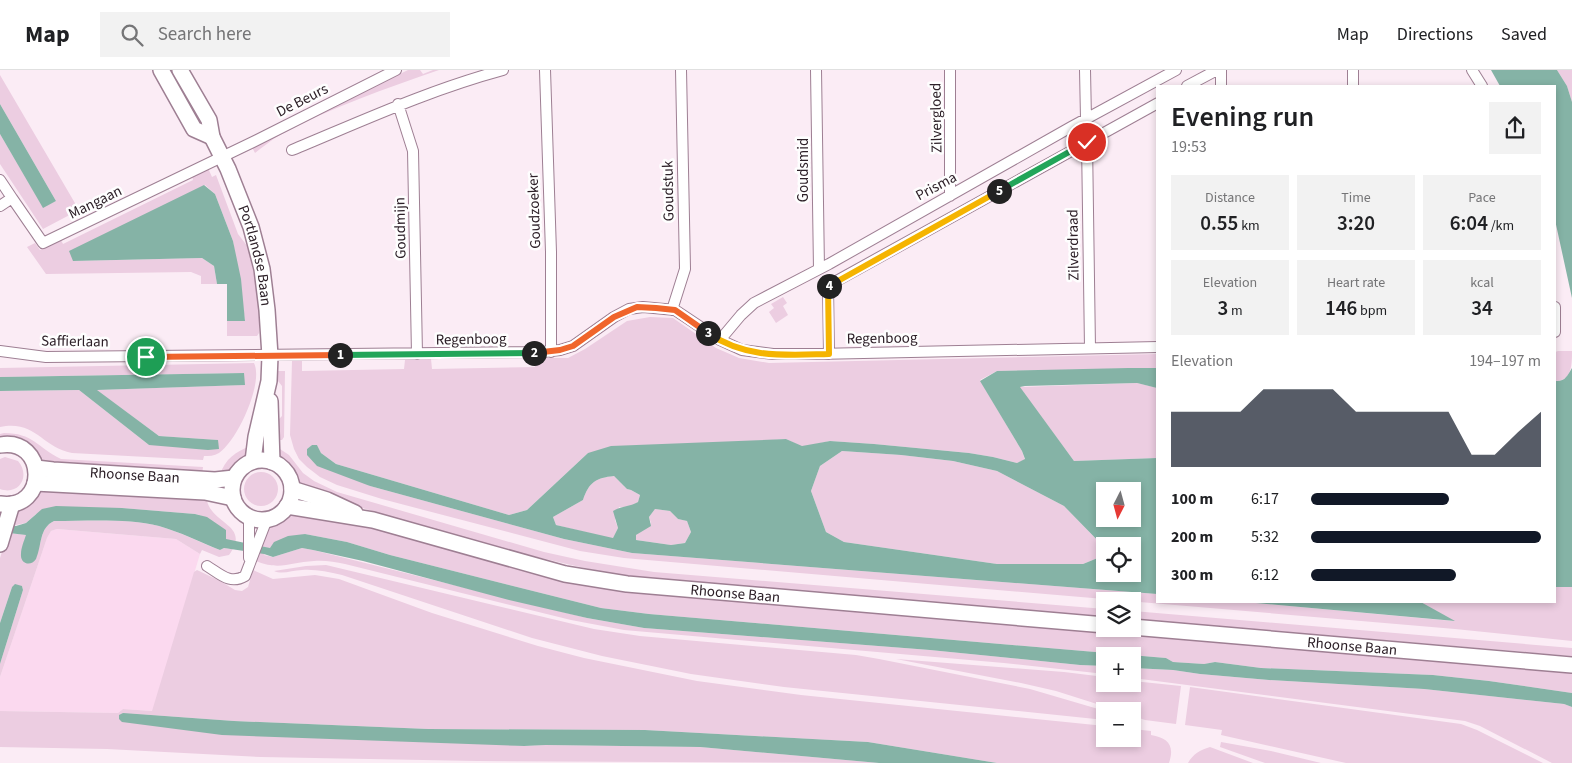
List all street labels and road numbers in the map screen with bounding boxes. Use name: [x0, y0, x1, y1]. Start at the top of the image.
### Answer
street label: De Beurs: [273, 78, 332, 122]
street label: Zilvergloed: [925, 83, 948, 153]
street label: Goudsmid: [793, 138, 814, 202]
street label: Goudstuk: [657, 160, 680, 221]
street label: Prisma: [912, 167, 960, 206]
street label: Goudzoeker: [523, 172, 546, 249]
street label: Mangaan: [65, 180, 126, 224]
street label: Goudmijn: [389, 197, 412, 259]
street label: Portlandse Baan: [232, 202, 276, 307]
street label: Zilverdraad: [1062, 209, 1085, 281]
street label: Regenboog: [846, 327, 918, 350]
street label: Regenboog: [435, 328, 507, 351]
street label: Saffierlaan: [41, 330, 109, 353]
street label: Rhoonse Baan: [89, 462, 180, 489]
street label: Rhoonse Baan: [689, 579, 781, 608]
street label: Rhoonse Baan: [1306, 632, 1398, 661]

